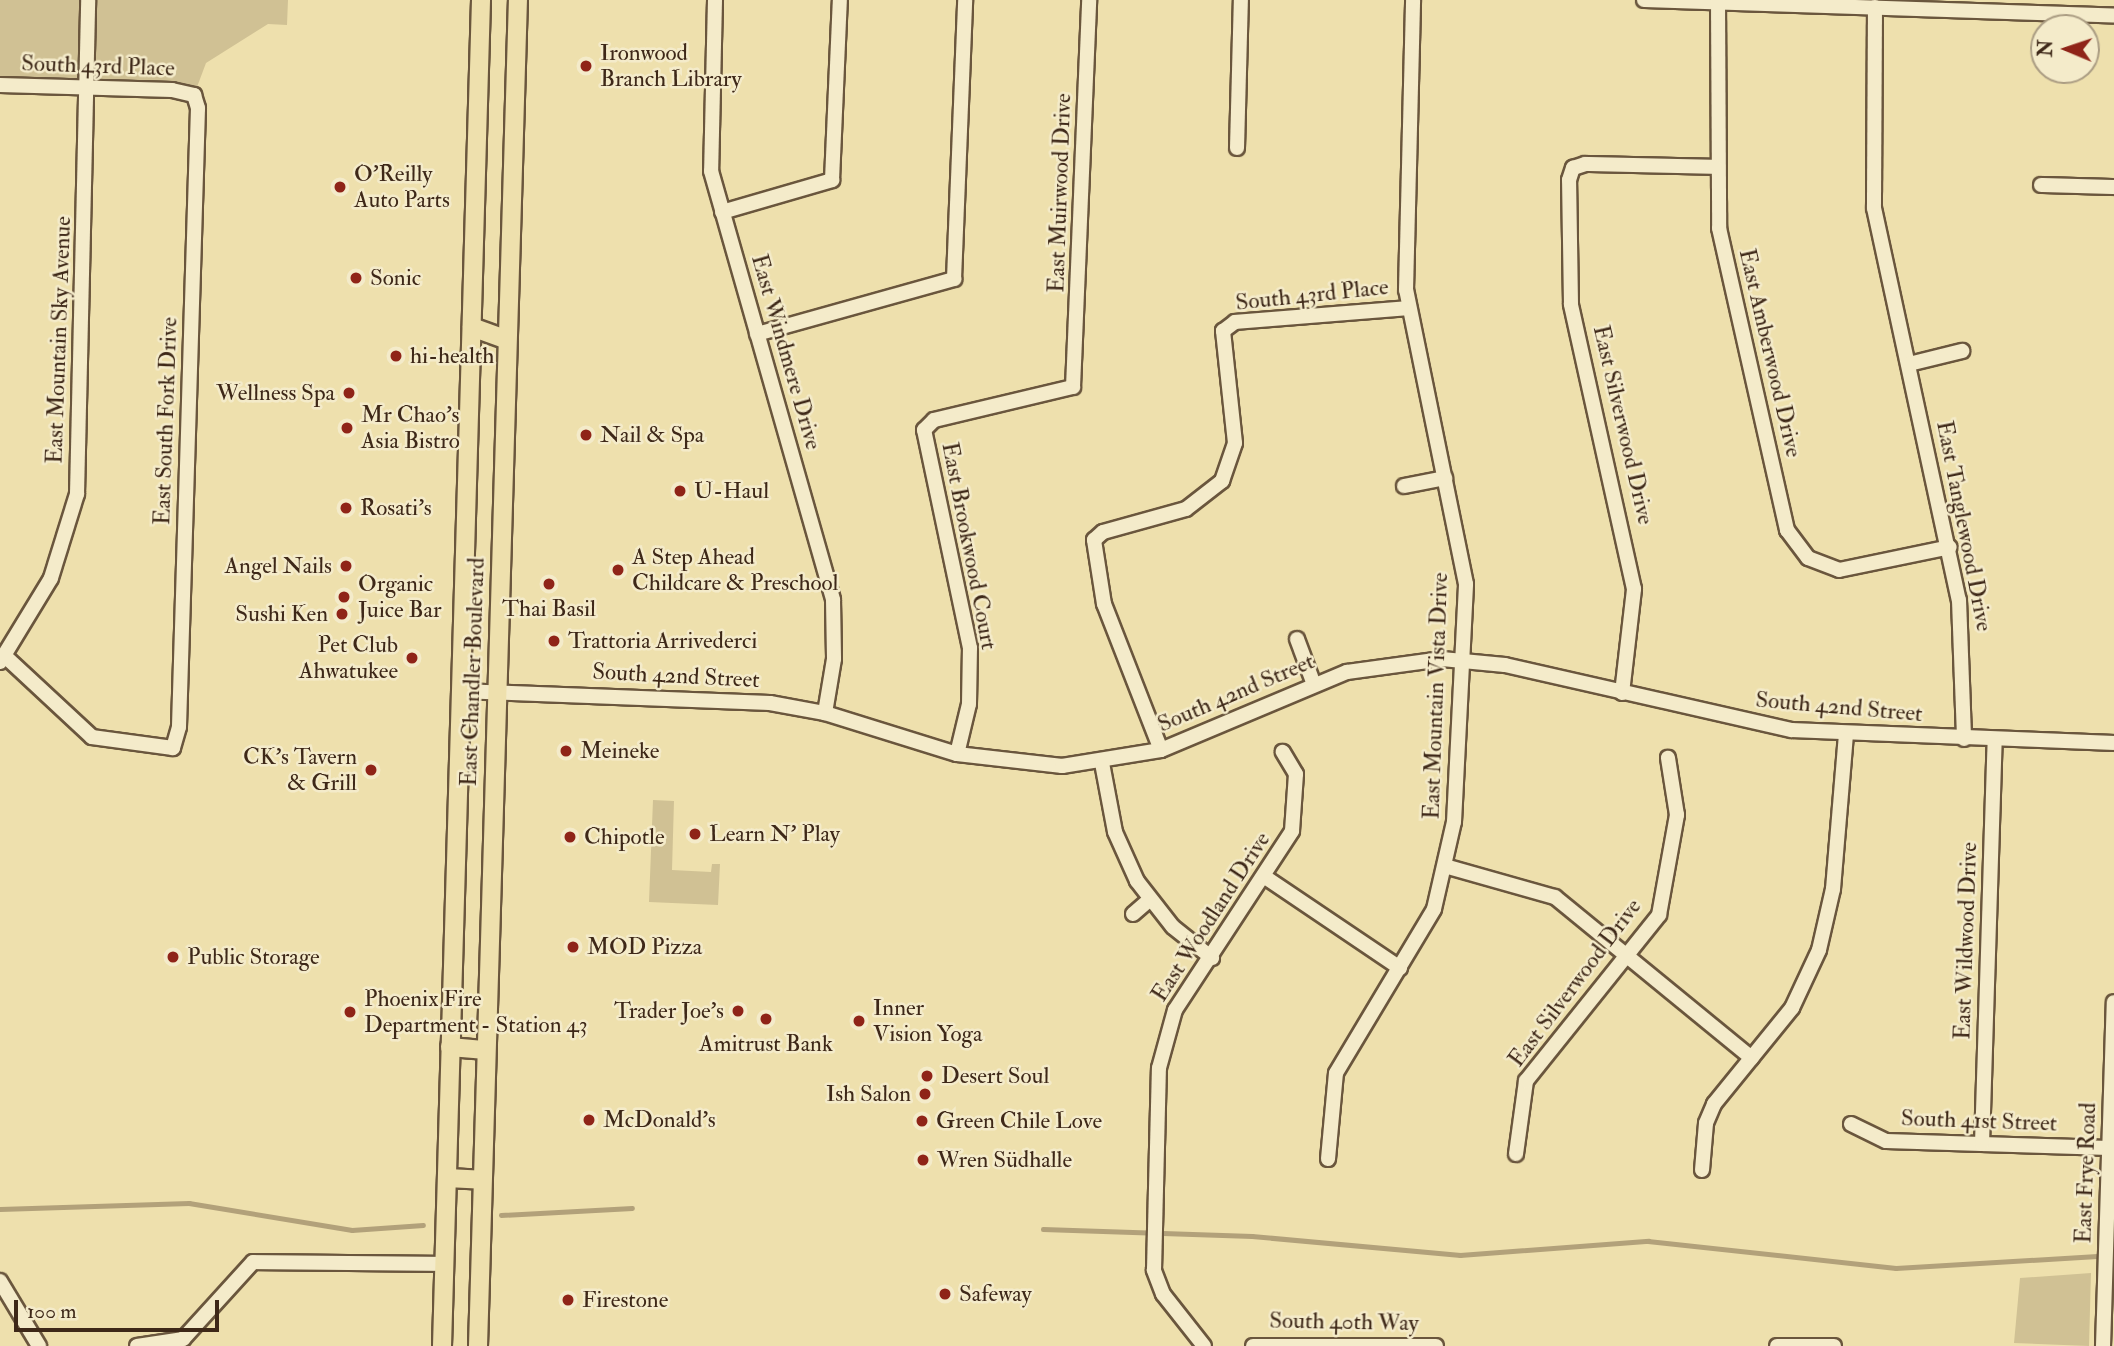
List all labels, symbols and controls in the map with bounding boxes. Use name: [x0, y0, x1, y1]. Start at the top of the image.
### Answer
north arrow: [2030, 14, 2100, 84]
place label: Ironwood Branch Library: [600, 39, 742, 93]
text: N: [2034, 39, 2058, 57]
street label: South 43rd Place: [21, 50, 175, 82]
marker: Ironwood Branch Library: [578, 58, 594, 74]
street label: East Muirwood Drive: [1043, 93, 1077, 293]
place label: O'Reilly Auto Parts: [354, 160, 450, 214]
marker: O'Reilly Auto Parts: [332, 179, 348, 195]
street label: East Mountain Sky Avenue: [41, 216, 77, 464]
street label: East Amberwood Drive: [1733, 246, 1807, 460]
street label: East Windmere Drive: [745, 251, 827, 453]
place label: Sonic: [370, 264, 421, 292]
marker: Sonic: [348, 270, 364, 286]
street label: South 43rd Place: [1234, 273, 1390, 317]
street label: East South Fork Drive: [149, 316, 183, 526]
street label: East Silverwood Drive: [1587, 323, 1659, 527]
place label: hi-health: [410, 342, 494, 370]
marker: hi-health: [388, 348, 404, 364]
place label: Wellness Spa: [216, 379, 335, 407]
marker: Wellness Spa: [341, 385, 357, 401]
place label: Mr Chao's Asia Bistro: [361, 401, 460, 455]
street label: East Tanglewood Drive: [1930, 418, 1998, 634]
marker: Mr Chao's Asia Bistro: [339, 420, 355, 436]
place label: Nail & Spa: [600, 421, 704, 449]
marker: Nail & Spa: [578, 427, 594, 443]
street label: East Brookwood Court: [935, 440, 1003, 652]
place label: U-Haul: [694, 477, 769, 505]
marker: U-Haul: [672, 483, 688, 499]
place label: Rosati's: [360, 494, 432, 522]
marker: Rosati's: [338, 500, 354, 516]
place label: A Step Ahead Childcare & Preschool: [632, 543, 838, 597]
place label: Angel Nails: [224, 552, 332, 580]
street label: East Chandler Boulevard: [455, 557, 491, 787]
marker: Angel Nails: [338, 558, 354, 574]
marker: A Step Ahead Childcare & Preschool: [610, 562, 626, 578]
place label: Organic Juice Bar: [358, 570, 442, 624]
street label: East Mountain Vista Drive: [1418, 572, 1454, 820]
marker: Thai Basil: [541, 576, 557, 592]
marker: Organic Juice Bar: [336, 589, 352, 605]
place label: Thai Basil: [502, 595, 596, 623]
place label: Sushi Ken: [235, 600, 328, 628]
marker: Sushi Ken: [334, 606, 350, 622]
place label: Trattoria Arrivederci: [568, 627, 757, 655]
place label: Pet Club Ahwatukee: [299, 631, 398, 685]
marker: Trattoria Arrivederci: [546, 633, 562, 649]
street label: South 42nd Street: [1154, 648, 1318, 738]
marker: Pet Club Ahwatukee: [404, 650, 420, 666]
street label: South 42nd Street: [592, 658, 760, 694]
street label: South 42nd Street: [1754, 686, 1924, 728]
place label: Meineke: [580, 737, 659, 765]
place label: CK's Tavern & Grill: [243, 743, 357, 797]
marker: Meineke: [558, 743, 574, 759]
marker: CK's Tavern & Grill: [363, 762, 379, 778]
place label: Learn N’ Play: [709, 820, 840, 848]
place label: Chipotle: [584, 823, 665, 851]
marker: Learn N’ Play: [687, 826, 703, 842]
street label: East Woodland Drive: [1146, 827, 1276, 1007]
marker: Chipotle: [562, 829, 578, 845]
street label: East Wildwood Drive: [1949, 842, 1983, 1040]
street label: East Silverwood Drive: [1503, 893, 1647, 1073]
place label: MOD Pizza: [587, 933, 702, 961]
marker: MOD Pizza: [565, 939, 581, 955]
place label: Public Storage: [187, 943, 320, 971]
marker: Public Storage: [165, 949, 181, 965]
place label: Phoenix Fire Department - Station 43: [364, 985, 588, 1039]
place label: Inner Vision Yoga: [873, 994, 982, 1048]
place label: Trader Joe's: [614, 997, 724, 1025]
marker: Trader Joe's: [730, 1003, 746, 1019]
marker: Phoenix Fire Department - Station 43: [342, 1004, 358, 1020]
marker: Amitrust Bank: [758, 1011, 774, 1027]
marker: Inner Vision Yoga: [851, 1013, 867, 1029]
place label: Amitrust Bank: [699, 1030, 833, 1058]
place label: Desert Soul: [941, 1062, 1049, 1090]
marker: Desert Soul: [919, 1068, 935, 1084]
place label: Ish Salon: [826, 1080, 911, 1108]
marker: Ish Salon: [917, 1086, 933, 1102]
street label: East Frye Road: [2070, 1102, 2102, 1244]
street label: South 41st Street: [1900, 1104, 2058, 1138]
place label: McDonald's: [603, 1106, 716, 1134]
place label: Green Chile Love: [936, 1107, 1102, 1135]
marker: McDonald's: [581, 1112, 597, 1128]
marker: Green Chile Love: [914, 1113, 930, 1129]
place label: Wren Südhalle: [937, 1146, 1072, 1174]
marker: Wren Südhalle: [915, 1152, 931, 1168]
place label: Safeway: [959, 1280, 1032, 1308]
scale bar: [18, 1286, 222, 1330]
place label: Firestone: [582, 1286, 668, 1314]
marker: Safeway: [937, 1286, 953, 1302]
marker: Firestone: [560, 1292, 576, 1308]
text: 100 m: [27, 1298, 77, 1325]
street label: South 40th Way: [1269, 1307, 1419, 1337]

